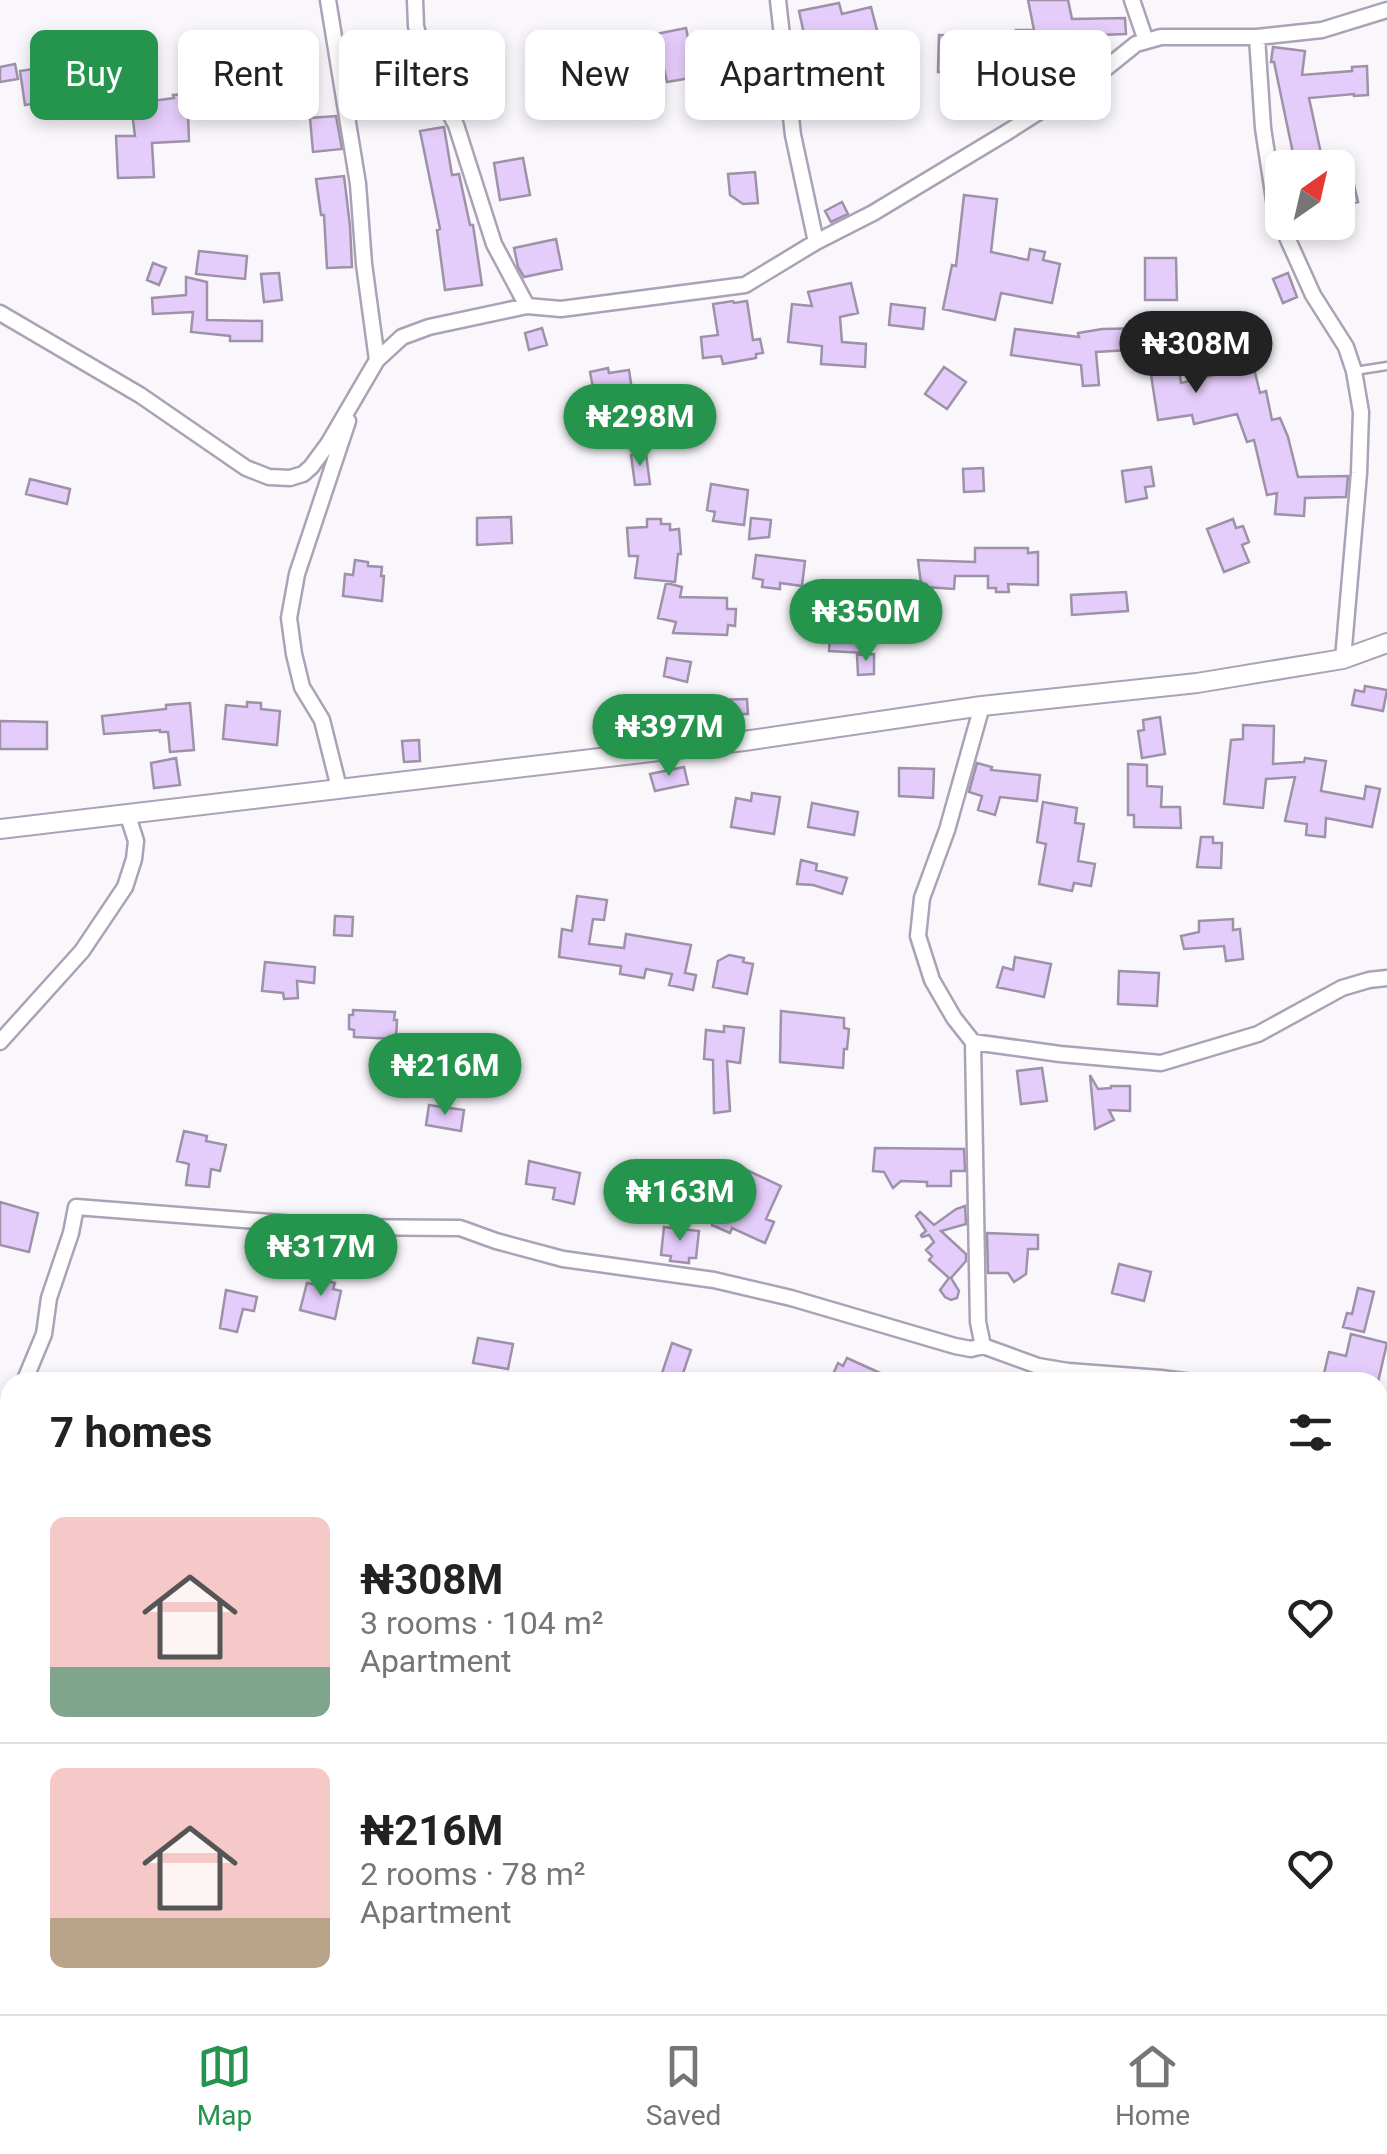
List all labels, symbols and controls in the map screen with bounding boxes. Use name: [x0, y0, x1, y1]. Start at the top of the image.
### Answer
chip: Buy: [30, 30, 158, 120]
chip: Rent: [178, 30, 319, 120]
chip: Filters: [339, 30, 505, 120]
chip: New: [525, 30, 665, 120]
chip: Apartment: [685, 30, 920, 120]
chip: House: [940, 30, 1111, 120]
north arrow: [1265, 150, 1355, 240]
map controls: [1265, 150, 1355, 240]
pin: ₦308M: [1126, 311, 1266, 396]
text: ₦308M: [1141, 324, 1251, 362]
pin: ₦298M: [570, 384, 710, 469]
text: ₦298M: [585, 397, 695, 435]
pin: ₦350M: [796, 579, 936, 664]
text: ₦350M: [811, 592, 921, 630]
pin: ₦397M: [599, 694, 739, 779]
text: ₦397M: [614, 707, 724, 745]
pin: ₦216M: [375, 1033, 515, 1118]
text: ₦216M: [390, 1046, 500, 1084]
pin: ₦163M: [610, 1159, 750, 1244]
text: ₦163M: [625, 1172, 735, 1210]
pin: ₦317M: [251, 1214, 391, 1299]
text: ₦317M: [266, 1227, 376, 1265]
icon: filters: [1283, 1405, 1338, 1460]
text: 7 homes: [50, 1408, 212, 1457]
text: ₦308M: [360, 1555, 503, 1604]
icon: home: [130, 1557, 250, 1677]
icon: heart: [1283, 1590, 1338, 1645]
text: 3 rooms · 104 m²: [360, 1604, 603, 1642]
text: Apartment: [360, 1642, 512, 1680]
text: ₦216M: [360, 1806, 503, 1855]
icon: home: [130, 1808, 250, 1928]
icon: heart: [1283, 1841, 1338, 1896]
text: 2 rooms · 78 m²: [360, 1855, 585, 1893]
text: Apartment: [360, 1893, 512, 1931]
tab: Map: [197, 2039, 252, 2132]
tab: Saved: [646, 2039, 721, 2132]
tab: Home: [1115, 2039, 1190, 2132]

